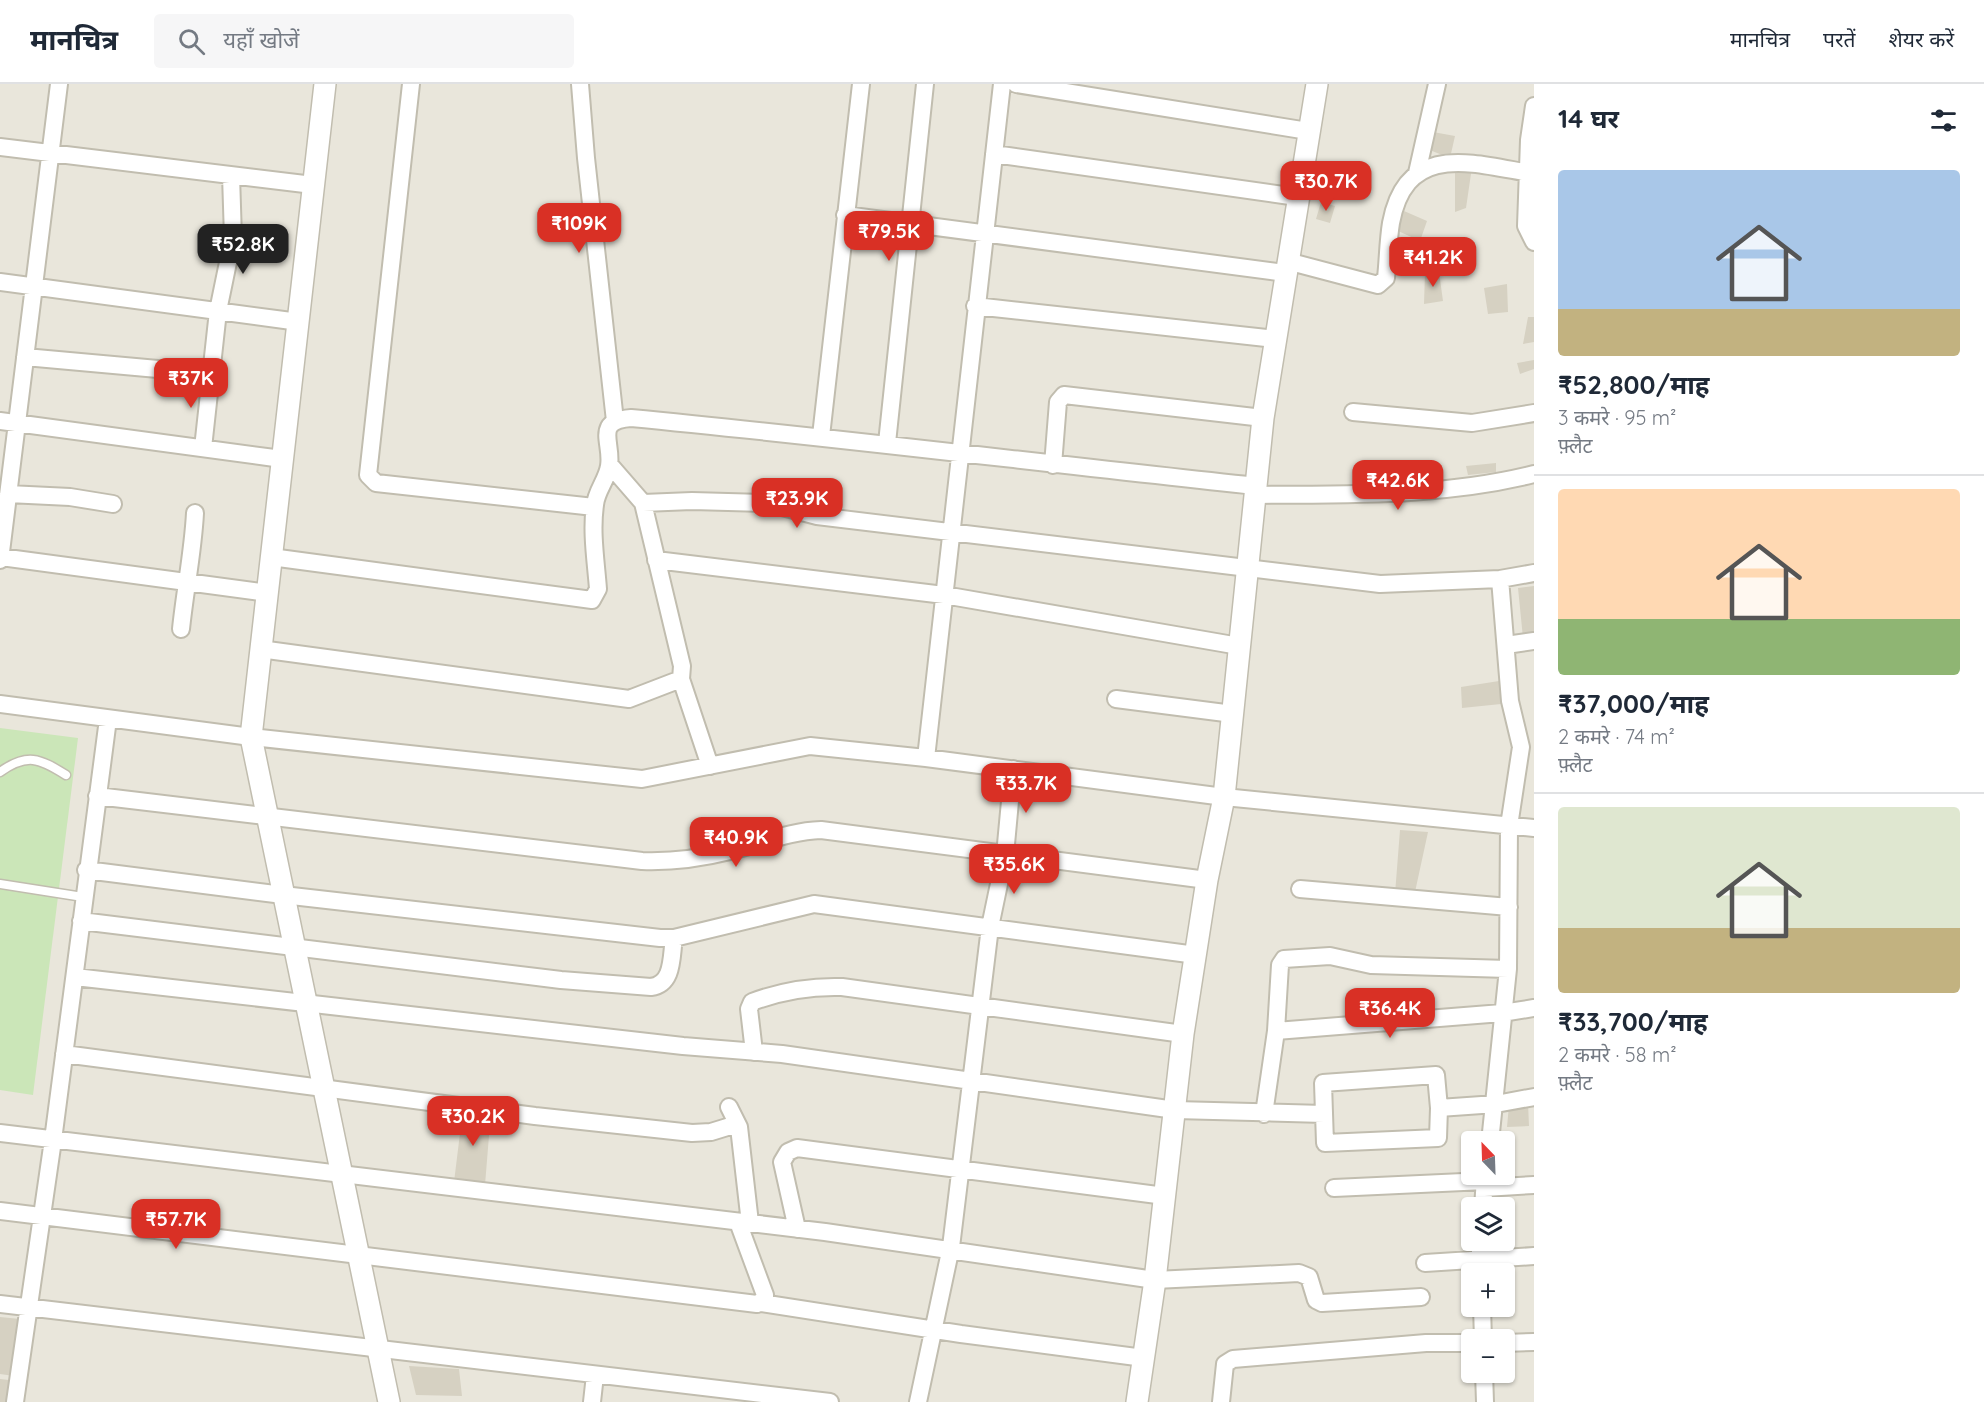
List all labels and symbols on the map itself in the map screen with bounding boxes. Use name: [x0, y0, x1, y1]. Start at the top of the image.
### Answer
pin: ₹30.7K: [1277, 161, 1375, 212]
pin: ₹109K: [537, 203, 621, 254]
pin: ₹79.5K: [840, 211, 938, 262]
pin: ₹52.8K: [194, 224, 292, 275]
pin: ₹41.2K: [1384, 237, 1482, 288]
pin: ₹37K: [155, 358, 227, 409]
pin: ₹42.6K: [1349, 460, 1447, 511]
pin: ₹23.9K: [748, 478, 846, 529]
pin: ₹33.7K: [977, 763, 1075, 814]
pin: ₹40.9K: [687, 817, 785, 868]
pin: ₹35.6K: [965, 844, 1063, 895]
pin: ₹36.4K: [1341, 988, 1439, 1039]
pin: ₹30.2K: [424, 1096, 522, 1147]
north arrow: [1461, 1131, 1515, 1185]
pin: ₹57.7K: [127, 1199, 225, 1250]

